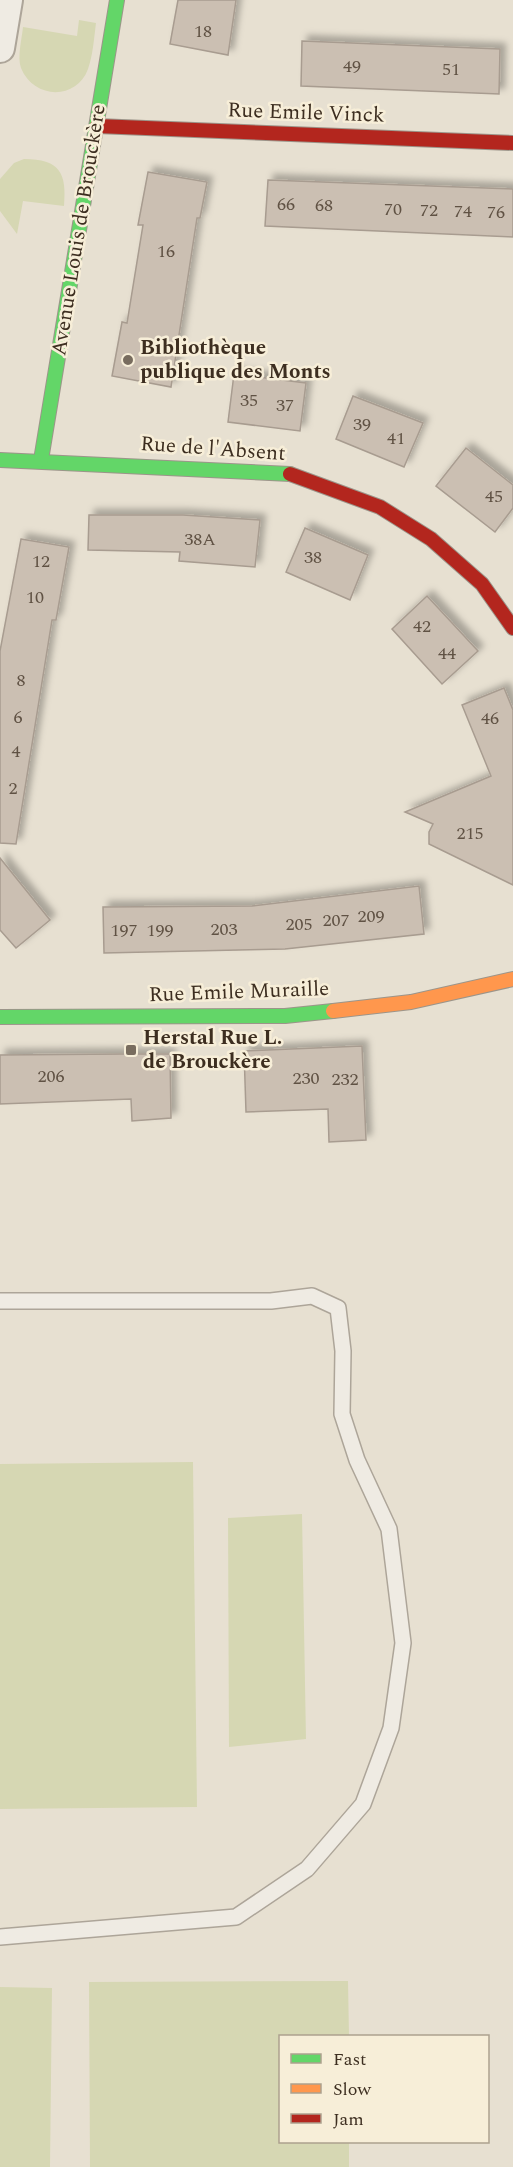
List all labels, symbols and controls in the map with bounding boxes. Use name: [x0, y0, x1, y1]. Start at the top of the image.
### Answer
house number: 18: [194, 18, 212, 45]
house number: 49: [343, 53, 361, 80]
house number: 51: [442, 56, 460, 83]
street label: Rue Emile Vinck: [227, 94, 385, 132]
street label: Avenue Louis de Brouckère: [43, 102, 115, 358]
house number: 66: [277, 191, 295, 218]
house number: 68: [315, 192, 333, 219]
house number: 70: [384, 196, 402, 223]
house number: 72: [420, 197, 438, 224]
house number: 74: [454, 198, 472, 225]
house number: 76: [487, 199, 505, 226]
house number: 16: [157, 238, 175, 265]
place label: Bibliothèque publique des Monts: [140, 332, 331, 388]
marker: Bibliothèque publique des Monts: [121, 353, 135, 367]
house number: 35: [240, 387, 258, 414]
house number: 37: [276, 392, 294, 419]
house number: 39: [353, 411, 371, 438]
house number: 41: [387, 425, 405, 452]
street label: Rue de l'Absent: [139, 428, 287, 470]
house number: 45: [485, 483, 503, 510]
house number: 38A: [184, 526, 216, 553]
house number: 38: [304, 544, 322, 571]
house number: 12: [32, 548, 50, 575]
house number: 10: [26, 584, 44, 611]
house number: 42: [413, 613, 431, 640]
house number: 44: [438, 640, 456, 667]
house number: 8: [17, 667, 26, 694]
house number: 6: [14, 704, 23, 731]
house number: 46: [481, 705, 499, 732]
house number: 4: [12, 738, 21, 765]
house number: 2: [9, 775, 18, 802]
house number: 215: [457, 820, 484, 847]
house number: 209: [358, 903, 385, 930]
house number: 207: [323, 907, 350, 934]
house number: 205: [286, 911, 313, 938]
house number: 203: [211, 916, 238, 943]
house number: 197: [111, 917, 138, 944]
house number: 199: [147, 917, 174, 944]
street label: Rue Emile Muraille: [148, 973, 330, 1011]
place label: Herstal Rue L. de Brouckère: [143, 1022, 282, 1078]
marker: Herstal Rue L. de Brouckère: [124, 1043, 138, 1057]
house number: 206: [38, 1063, 65, 1090]
house number: 230: [293, 1065, 320, 1092]
house number: 232: [332, 1066, 359, 1093]
legend: [279, 2035, 489, 2143]
text: Fast: [333, 2046, 366, 2073]
text: Slow: [333, 2076, 372, 2103]
text: Jam: [333, 2106, 364, 2133]

